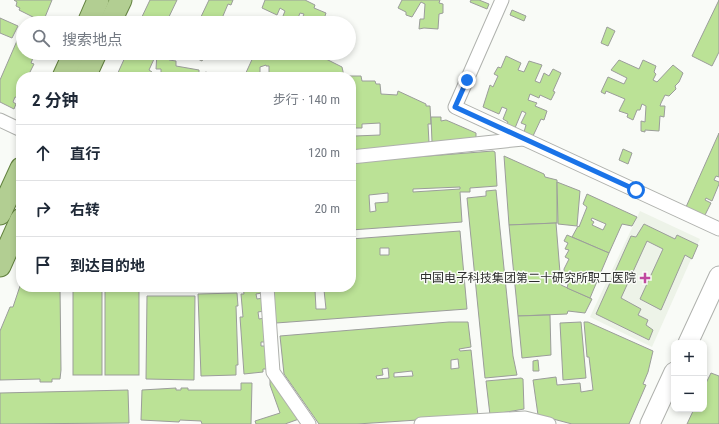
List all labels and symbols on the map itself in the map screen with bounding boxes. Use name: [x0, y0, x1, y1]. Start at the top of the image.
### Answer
route end: [458, 71, 476, 89]
route start: [627, 181, 645, 199]
place label: 中国电子科技集团第二十研究所职工医院: [420, 271, 636, 285]
marker: 中国电子科技集团第二十研究所职工医院: [639, 272, 651, 284]

